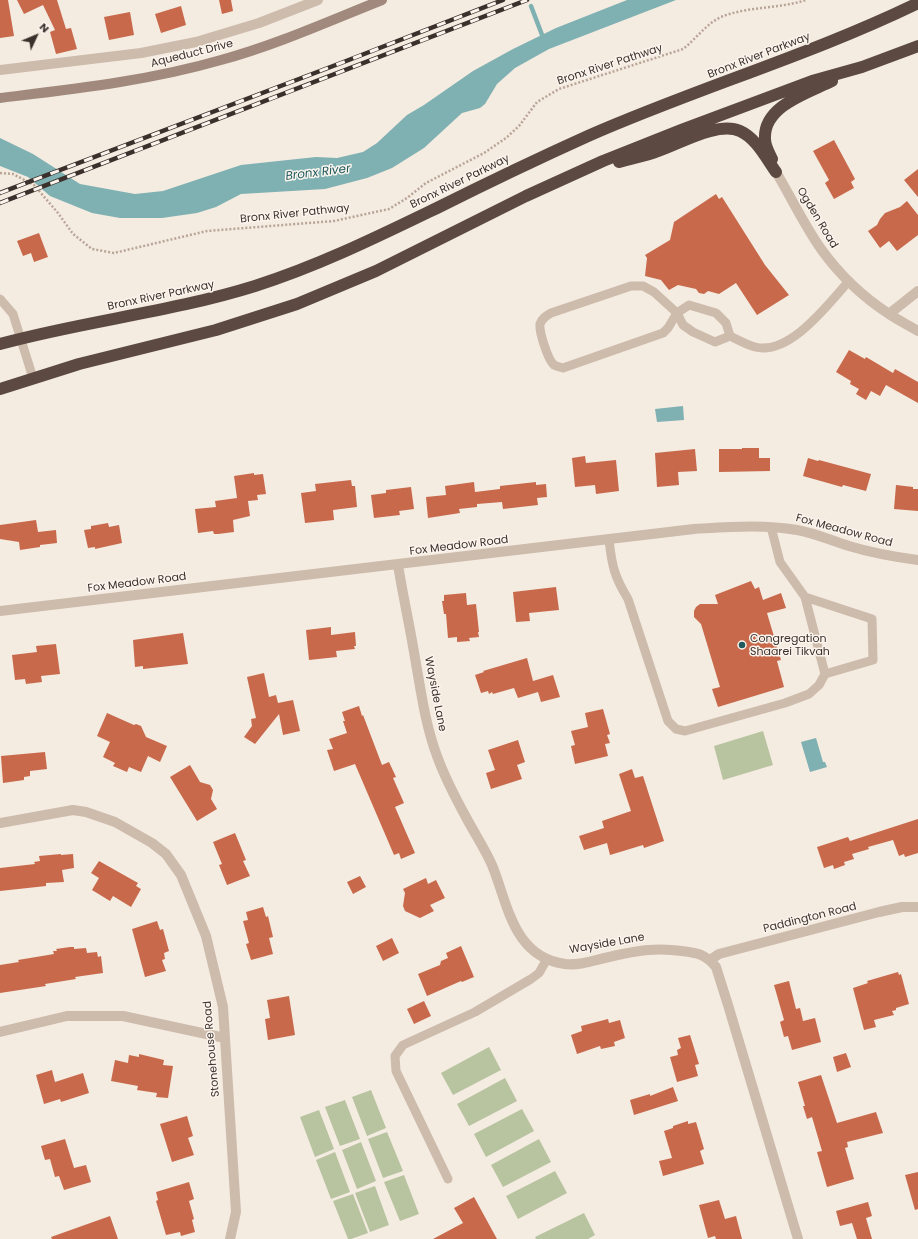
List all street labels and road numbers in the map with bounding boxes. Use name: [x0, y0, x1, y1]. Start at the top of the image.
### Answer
street label: Bronx River Parkway: [706, 30, 812, 82]
street label: Aqueduct Drive: [149, 37, 235, 71]
street label: Bronx River Pathway: [556, 42, 664, 88]
street label: Bronx River Parkway: [408, 152, 512, 212]
street label: Ogden Road: [794, 185, 840, 251]
street label: Bronx River Pathway: [240, 202, 350, 226]
street label: Bronx River Parkway: [106, 278, 216, 314]
street label: Fox Meadow Road: [794, 512, 894, 550]
street label: Fox Meadow Road: [409, 533, 509, 559]
street label: Fox Meadow Road: [87, 570, 187, 596]
street label: Wayside Lane: [421, 655, 449, 733]
street label: Paddington Road: [762, 900, 858, 936]
street label: Wayside Lane: [568, 931, 646, 957]
street label: Stonehouse Road: [201, 1000, 223, 1098]

